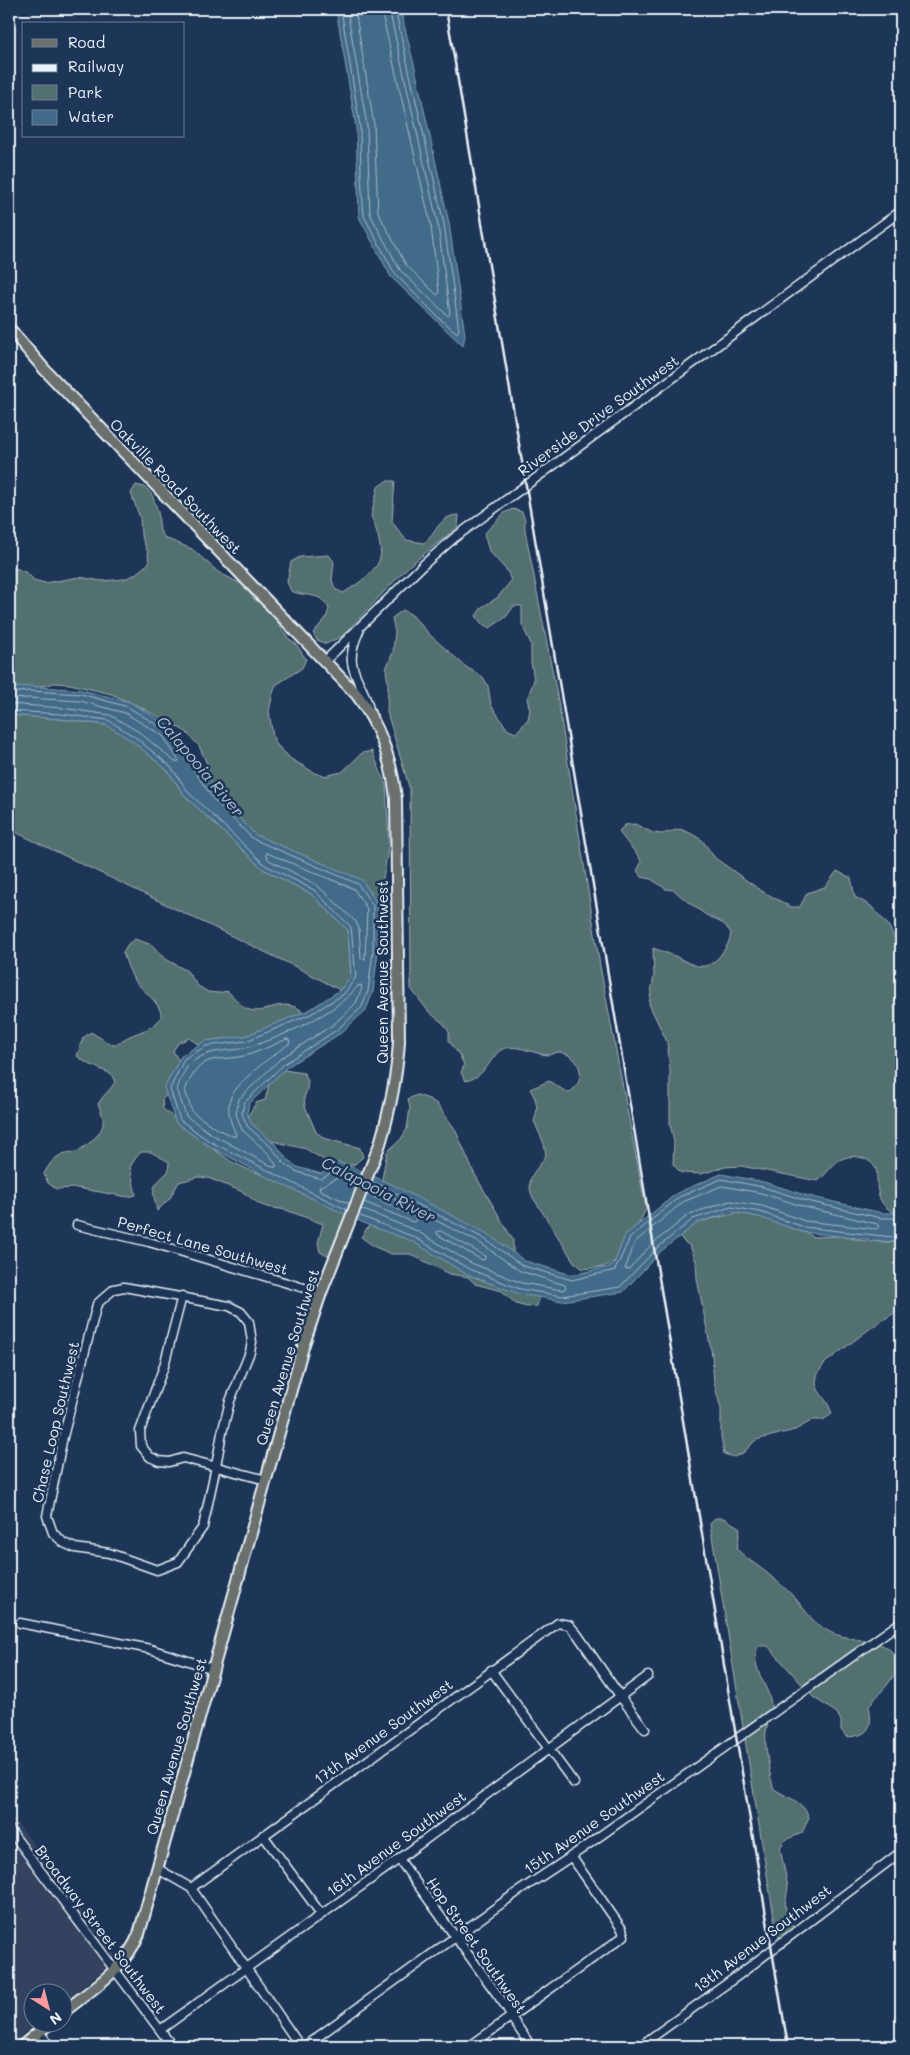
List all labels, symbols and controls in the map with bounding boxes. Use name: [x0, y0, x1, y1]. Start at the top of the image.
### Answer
legend: [22, 22, 185, 138]
text: Road: [68, 32, 105, 52]
text: Railway: [68, 56, 124, 76]
text: Park: [68, 82, 102, 102]
text: Water: [68, 106, 114, 126]
street label: Riverside Drive Southwest: [514, 350, 682, 480]
street label: Oakville Road Southwest: [106, 414, 246, 558]
water label: Calapooia River: [153, 711, 249, 821]
street label: Queen Avenue Southwest: [372, 880, 392, 1064]
water label: Calapooia River: [318, 1151, 440, 1227]
street label: Perfect Lane Southwest: [115, 1211, 291, 1279]
street label: Queen Avenue Southwest: [251, 1266, 323, 1448]
street label: Chase Loop Southwest: [27, 1339, 83, 1505]
street label: Queen Avenue Southwest: [141, 1655, 211, 1837]
street label: 17th Avenue Southwest: [310, 1674, 456, 1788]
street label: 15th Avenue Southwest: [520, 1766, 668, 1878]
street label: 16th Avenue Southwest: [322, 1786, 470, 1900]
street label: Broadway Street Southwest: [31, 1841, 171, 2017]
street label: Hop Street Southwest: [422, 1873, 532, 2017]
street label: 13th Avenue Southwest: [689, 1880, 835, 1996]
north arrow: [22, 1982, 72, 2032]
text: N: [46, 2008, 66, 2030]

